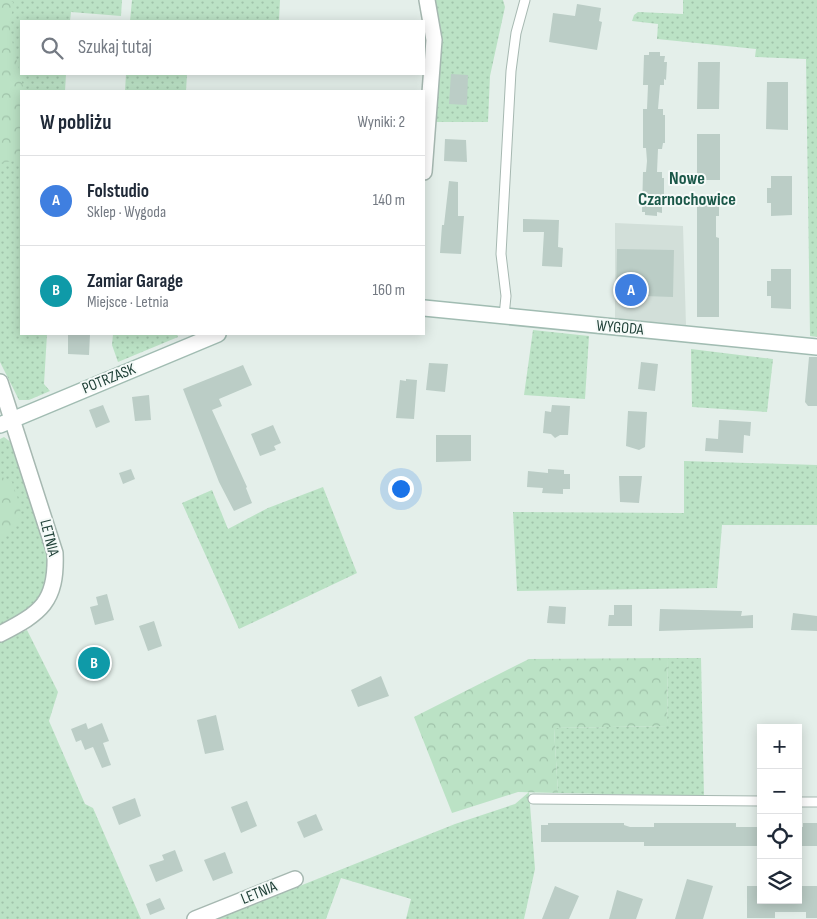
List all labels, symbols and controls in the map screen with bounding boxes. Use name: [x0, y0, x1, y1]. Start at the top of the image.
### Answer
search box: [20, 20, 425, 75]
icon: search: [38, 34, 66, 62]
text: Szukaj tutaj: [78, 36, 152, 59]
text: W pobliżu: [40, 110, 111, 135]
text: Wyniki: 2: [357, 113, 405, 132]
district label: Nowe Czarnochowice: [638, 168, 736, 210]
text: Folstudio: [87, 180, 149, 203]
text: A: [52, 191, 60, 210]
text: 140 m: [373, 191, 405, 210]
text: Sklep · Wygoda: [87, 203, 166, 222]
text: Zamiar Garage: [87, 270, 183, 293]
pin: A: [615, 271, 647, 309]
text: B: [52, 281, 60, 300]
text: 160 m: [372, 281, 405, 300]
text: Miejsce · Letnia: [87, 293, 169, 312]
street label: WYGODA: [596, 316, 645, 340]
street label: POTRZASK: [80, 359, 139, 398]
your location: [388, 476, 414, 502]
street label: LETNIA: [35, 518, 63, 559]
pin: B: [78, 644, 110, 682]
map controls: [757, 724, 802, 904]
button: +: [757, 724, 802, 769]
button: −: [757, 769, 802, 814]
button: locate: [757, 814, 802, 859]
button: layers: [757, 859, 802, 904]
street label: LETNIA: [238, 877, 280, 909]

